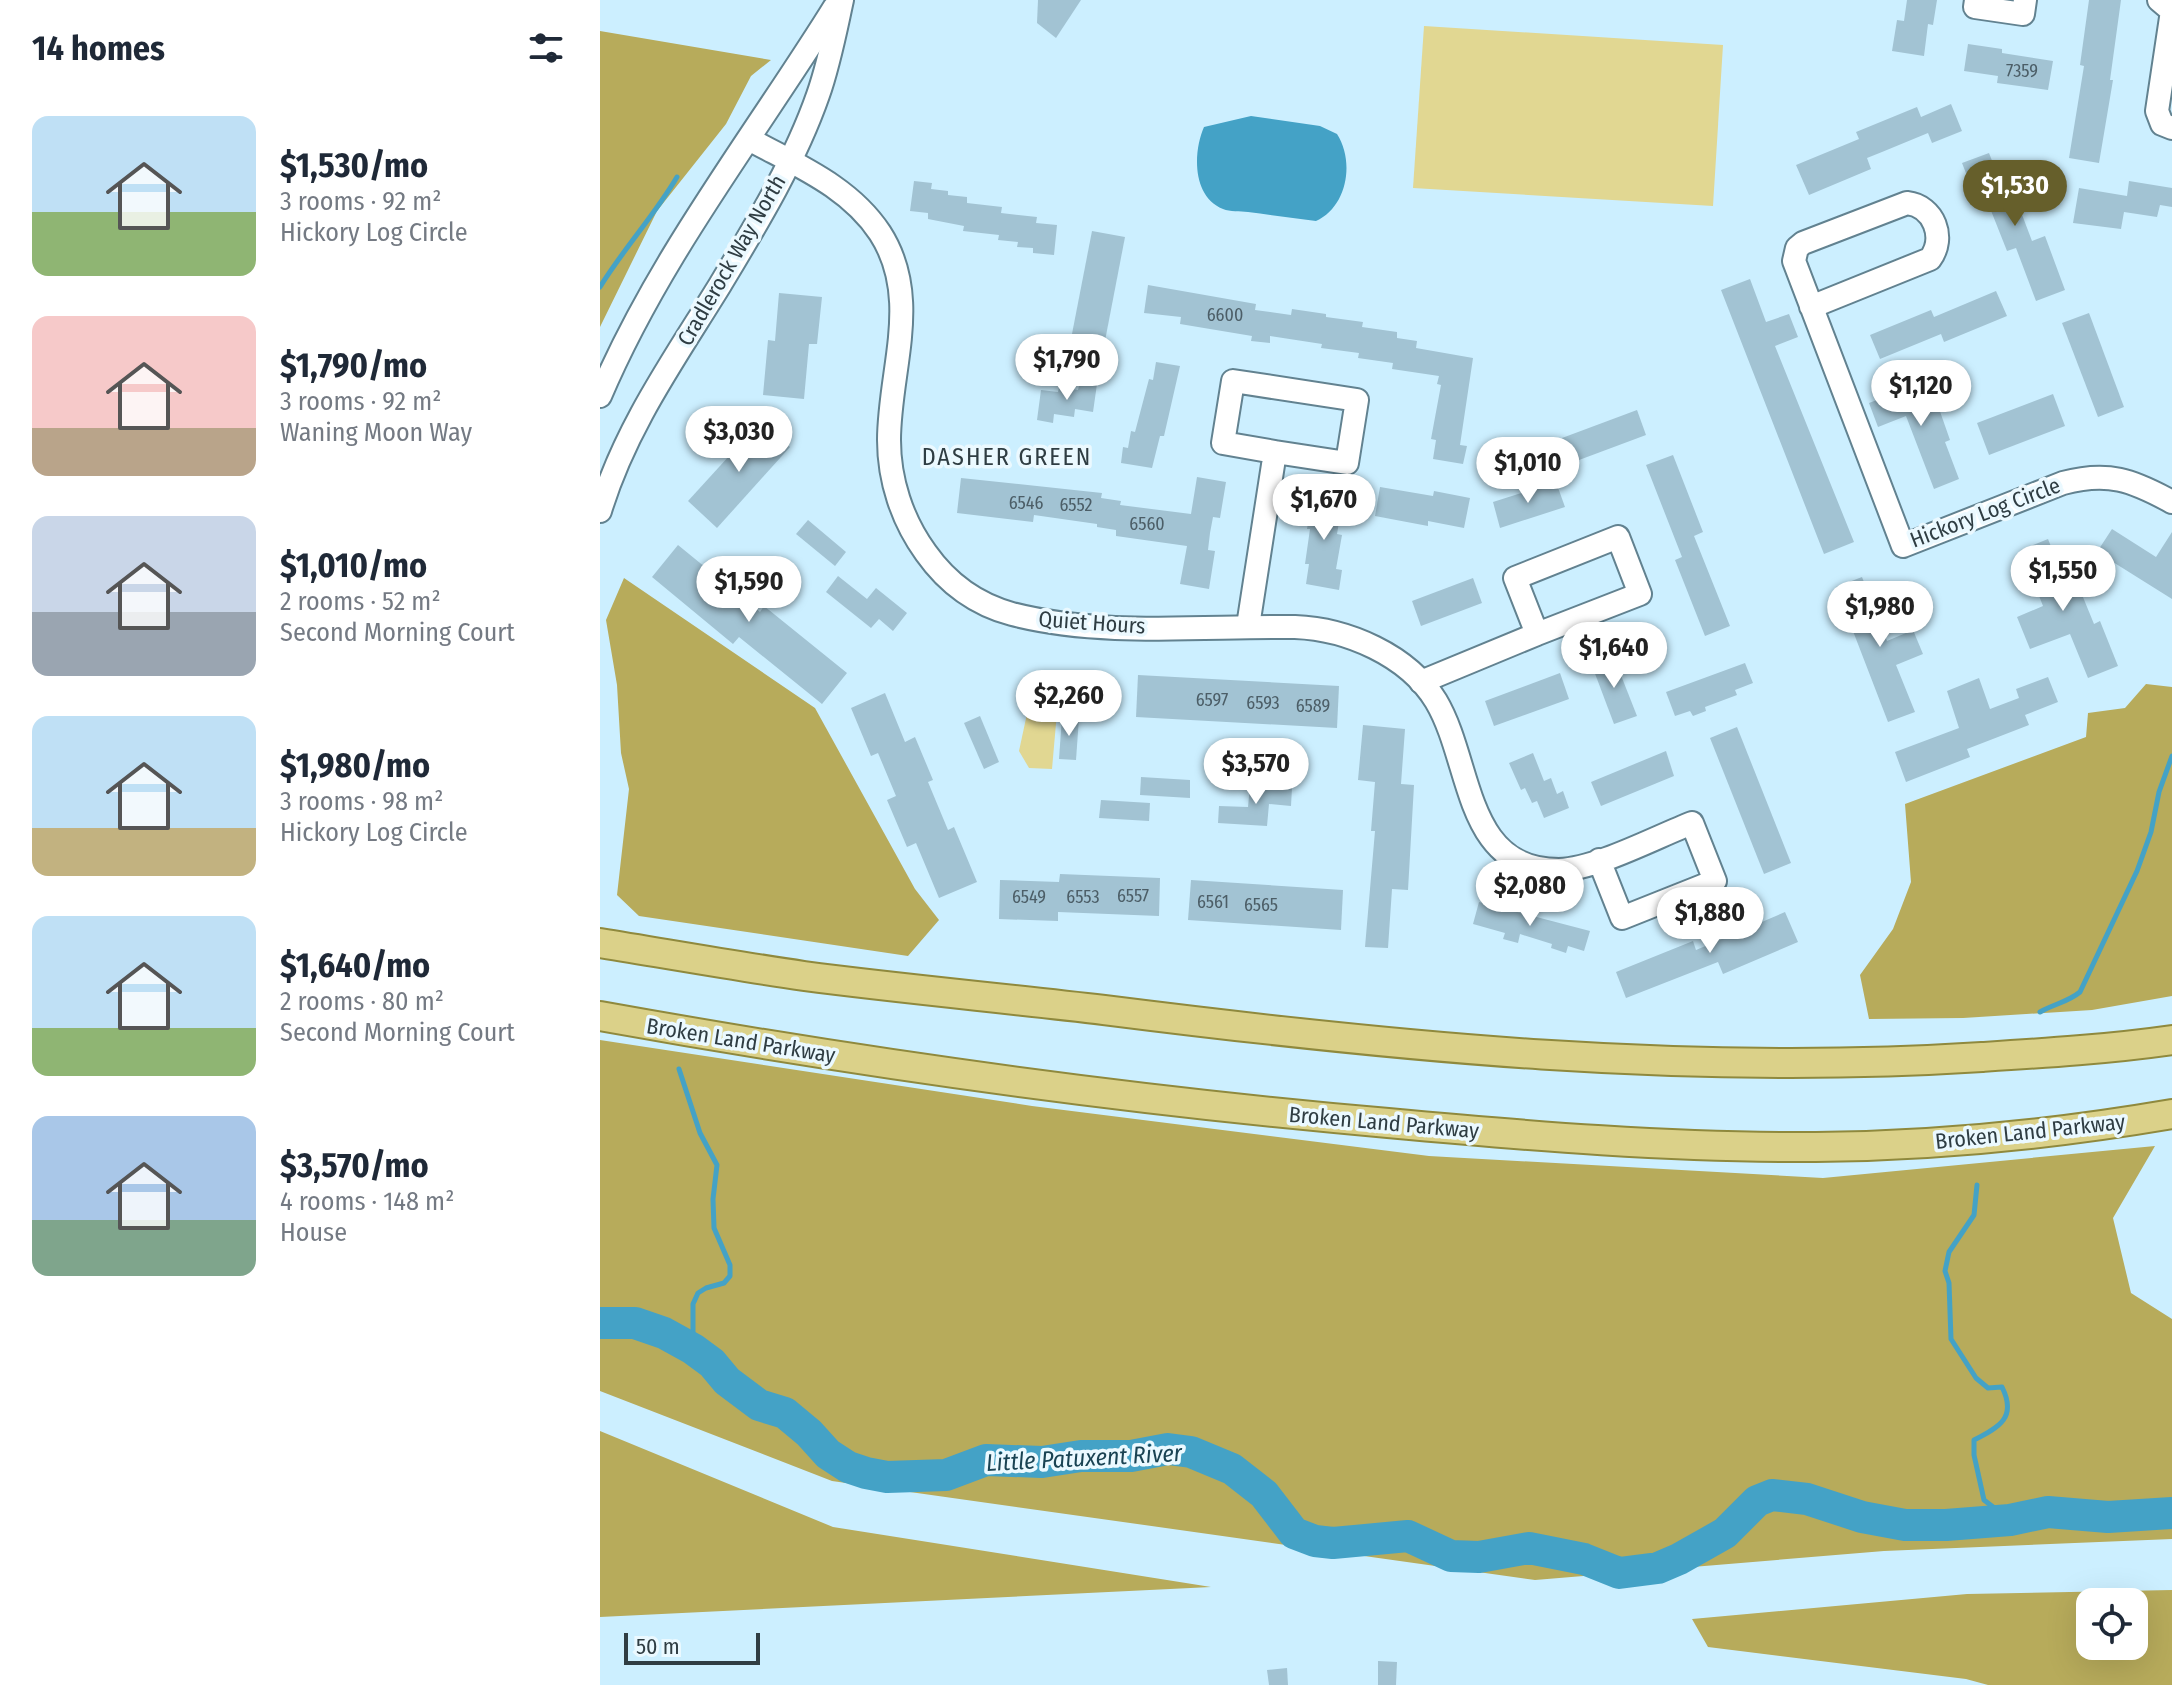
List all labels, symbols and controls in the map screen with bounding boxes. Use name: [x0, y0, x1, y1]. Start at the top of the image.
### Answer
icon: filters: [524, 26, 568, 70]
text: 14 homes: [32, 28, 165, 69]
house number: 7359: [2006, 60, 2038, 82]
text: $1,530/mo: [280, 145, 428, 186]
icon: home: [96, 148, 192, 244]
pin: $1,530: [1950, 160, 2080, 228]
street label: Cradlerock Way North: [671, 170, 791, 351]
text: $1,530: [1981, 170, 2049, 201]
text: 3 rooms · 92 m²: [280, 186, 441, 217]
text: Hickory Log Circle: [280, 217, 468, 248]
house number: 6600: [1207, 304, 1243, 326]
pin: $1,790: [1002, 334, 1132, 402]
text: $1,790: [1033, 344, 1101, 375]
text: $1,790/mo: [280, 345, 427, 386]
icon: home: [96, 348, 192, 444]
pin: $1,120: [1856, 360, 1986, 428]
text: $1,120: [1889, 370, 1953, 401]
text: 3 rooms · 92 m²: [280, 386, 441, 417]
pin: $3,030: [674, 406, 804, 474]
text: $3,030: [703, 416, 775, 447]
text: Waning Moon Way: [280, 417, 472, 448]
pin: $1,010: [1463, 437, 1593, 505]
district label: DASHER GREEN: [922, 443, 1092, 471]
text: $1,010: [1494, 447, 1562, 478]
street label: Hickory Log Circle: [1906, 471, 2064, 554]
pin: $1,670: [1259, 474, 1389, 542]
text: $1,670: [1291, 484, 1357, 515]
house number: 6546: [1009, 492, 1043, 514]
house number: 6552: [1059, 494, 1093, 516]
house number: 6560: [1129, 513, 1165, 535]
text: $1,010/mo: [280, 545, 427, 586]
pin: $1,550: [1998, 545, 2128, 613]
icon: home: [96, 548, 192, 644]
text: $1,550: [2029, 555, 2097, 586]
pin: $1,590: [684, 556, 814, 624]
text: $1,590: [714, 566, 784, 597]
pin: $1,980: [1815, 581, 1945, 649]
text: 2 rooms · 52 m²: [280, 586, 441, 617]
text: $1,980: [1845, 591, 1915, 622]
street label: Quiet Hours: [1038, 605, 1146, 640]
text: Second Morning Court: [280, 617, 515, 648]
pin: $1,640: [1549, 622, 1679, 690]
text: $1,640: [1579, 632, 1649, 663]
pin: $2,260: [1004, 670, 1134, 738]
text: $2,260: [1034, 680, 1104, 711]
house number: 6597: [1196, 689, 1228, 711]
house number: 6593: [1246, 692, 1280, 714]
house number: 6589: [1296, 695, 1330, 717]
pin: $3,570: [1191, 738, 1321, 806]
text: $1,980/mo: [280, 745, 430, 786]
icon: home: [96, 748, 192, 844]
text: $3,570: [1222, 748, 1290, 779]
text: 3 rooms · 98 m²: [280, 786, 443, 817]
text: Hickory Log Circle: [280, 817, 468, 848]
pin: $2,080: [1465, 860, 1595, 928]
text: $2,080: [1494, 870, 1566, 901]
house number: 6557: [1117, 885, 1149, 907]
house number: 6549: [1012, 886, 1046, 908]
house number: 6553: [1066, 886, 1100, 908]
pin: $1,880: [1645, 887, 1775, 955]
house number: 6561: [1197, 891, 1229, 913]
house number: 6565: [1244, 894, 1278, 916]
text: $1,880: [1675, 897, 1745, 928]
text: $1,640/mo: [280, 945, 430, 986]
icon: home: [96, 948, 192, 1044]
text: 2 rooms · 80 m²: [280, 986, 444, 1017]
street label: Broken Land Parkway: [645, 1012, 837, 1069]
text: Second Morning Court: [280, 1017, 515, 1048]
street label: Broken Land Parkway: [1288, 1101, 1480, 1144]
street label: Broken Land Parkway: [1934, 1108, 2126, 1155]
text: $3,570/mo: [280, 1145, 429, 1186]
icon: home: [96, 1148, 192, 1244]
text: 4 rooms · 148 m²: [280, 1186, 454, 1217]
text: House: [280, 1217, 347, 1248]
water label: Little Patuxent River: [985, 1439, 1183, 1477]
map controls: [2076, 1588, 2148, 1660]
button: locate: [2076, 1588, 2148, 1660]
scale bar: [624, 1629, 760, 1665]
text: 50 m: [636, 1633, 680, 1660]

